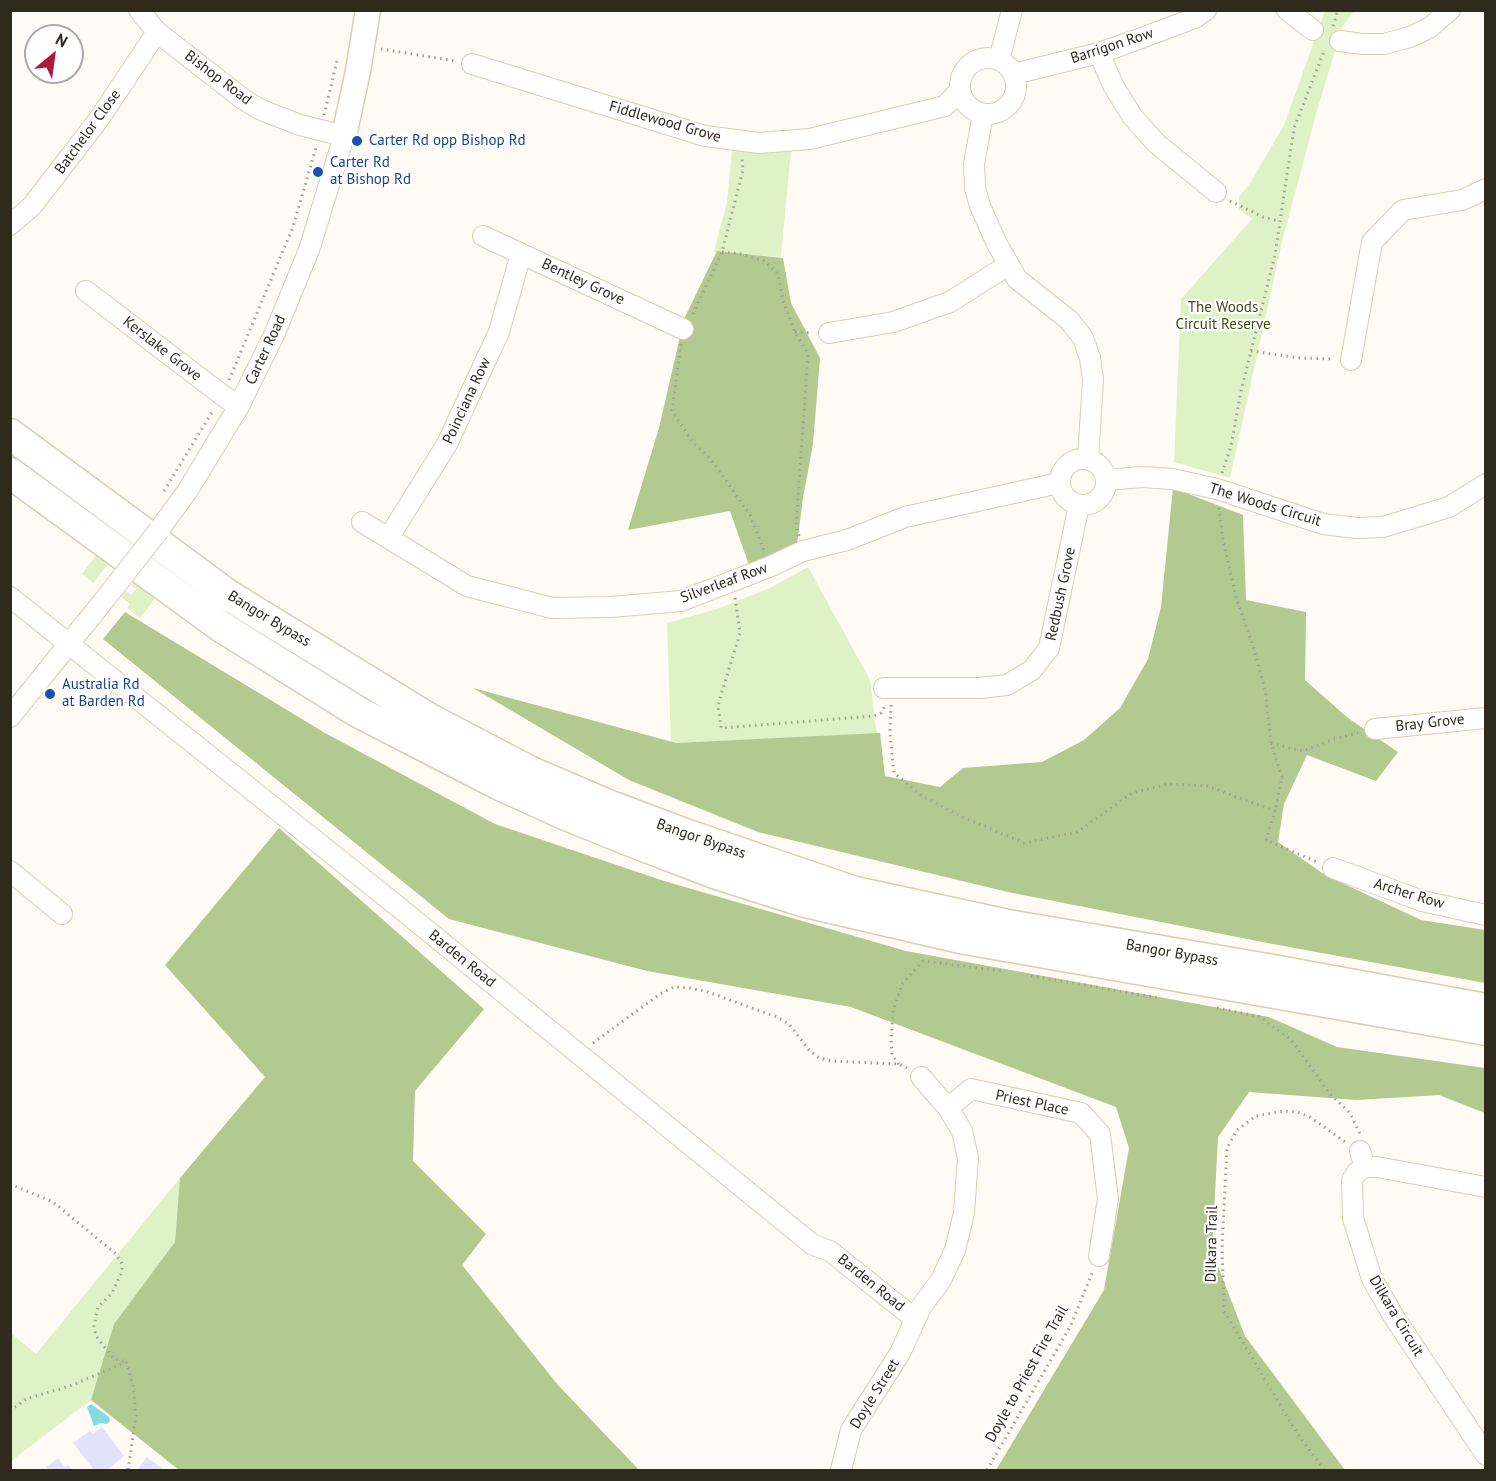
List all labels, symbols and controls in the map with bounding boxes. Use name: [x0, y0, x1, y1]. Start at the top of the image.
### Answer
north arrow: [24, 24, 84, 84]
street label: Barrigon Row: [1068, 24, 1156, 68]
text: N: [52, 29, 71, 51]
street label: Bishop Road: [181, 47, 255, 109]
street label: Batchelor Close: [51, 86, 125, 178]
street label: Fiddlewood Grove: [607, 97, 723, 147]
place label: Carter Rd opp Bishop Rd: [369, 132, 526, 150]
marker: Carter Rd opp Bishop Rd: [350, 134, 364, 148]
place label: Carter Rd at Bishop Rd: [330, 154, 411, 189]
marker: Carter Rd at Bishop Rd: [311, 165, 325, 179]
street label: Bentley Grove: [539, 255, 627, 309]
park label: The Woods Circuit Reserve: [1175, 299, 1271, 334]
street label: Carter Road: [242, 312, 290, 388]
street label: Kerslake Grove: [119, 313, 205, 385]
street label: Poinciana Row: [439, 355, 495, 447]
street label: The Woods Circuit: [1207, 479, 1323, 531]
street label: Redbush Grove: [1042, 545, 1080, 643]
street label: Silverleaf Row: [678, 559, 770, 607]
street label: Bangor Bypass: [224, 587, 314, 651]
place label: Australia Rd at Barden Rd: [62, 676, 145, 711]
marker: Australia Rd at Barden Rd: [43, 687, 57, 701]
street label: Bray Grove: [1395, 710, 1465, 736]
street label: Bangor Bypass: [654, 815, 748, 863]
street label: Archer Row: [1372, 875, 1446, 913]
street label: Barden Road: [425, 927, 499, 991]
street label: Bangor Bypass: [1124, 936, 1220, 970]
street label: Priest Place: [994, 1086, 1070, 1120]
street label: Dilkara Trail: [1202, 1205, 1222, 1283]
street label: Barden Road: [834, 1251, 908, 1315]
street label: Dilkara Circuit: [1365, 1272, 1427, 1360]
street label: Doyle to Priest Fire Trail: [982, 1302, 1072, 1446]
street label: Doyle Street: [846, 1356, 904, 1432]

